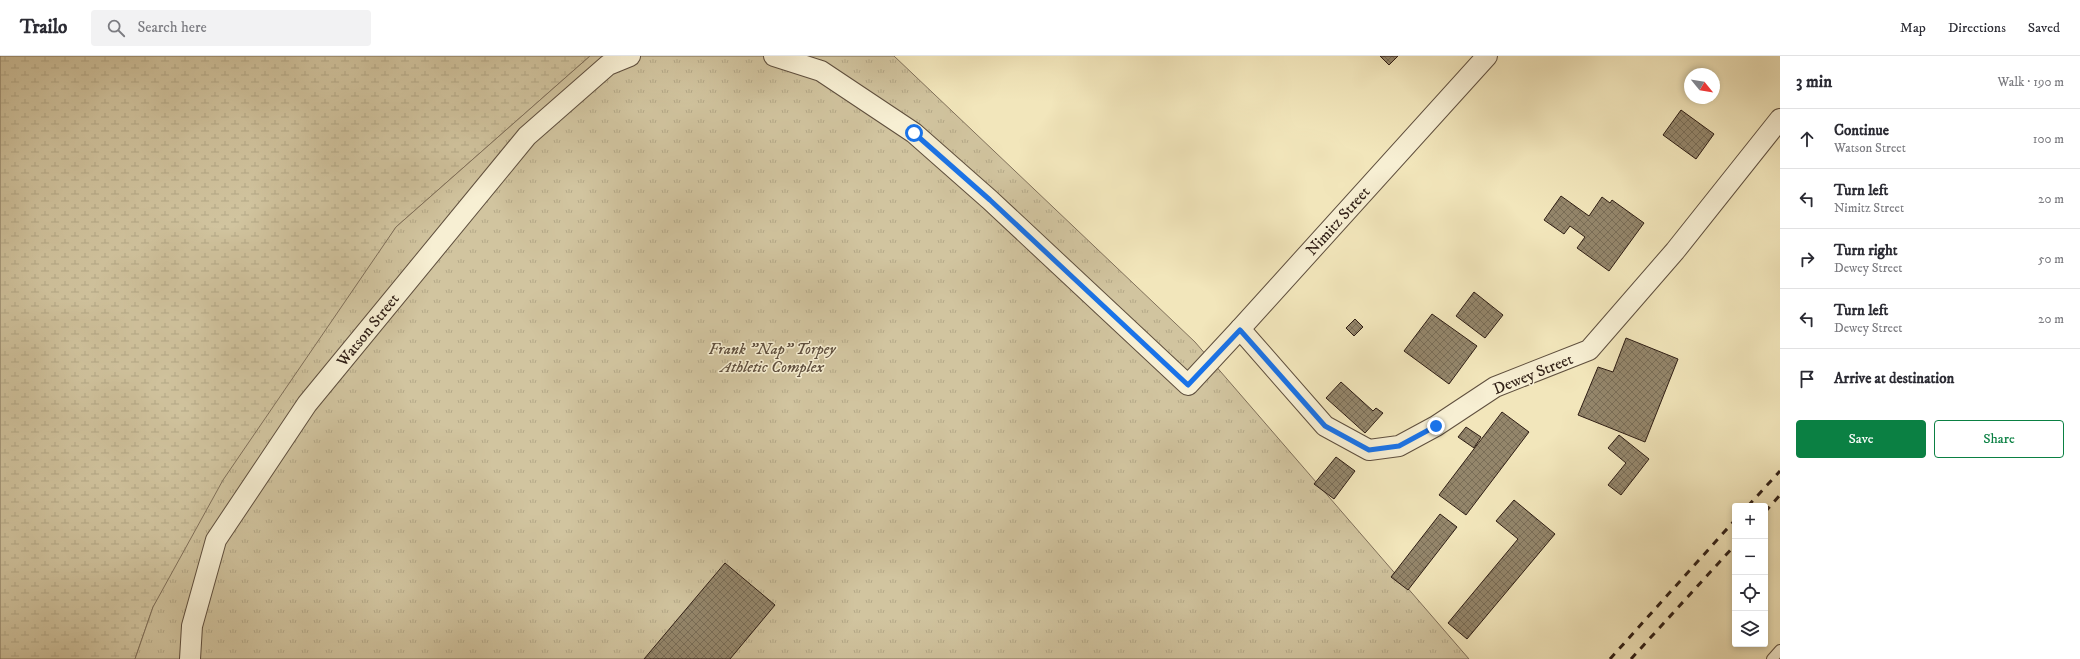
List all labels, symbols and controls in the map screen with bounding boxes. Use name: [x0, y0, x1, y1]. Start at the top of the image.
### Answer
search box: [91, 10, 371, 46]
text: Trailo: [20, 16, 67, 39]
icon: search: [105, 17, 127, 39]
text: Search here: [137, 18, 207, 37]
text: Map: [1900, 19, 1926, 37]
text: Directions: [1948, 19, 2006, 37]
text: Saved: [2028, 19, 2060, 37]
north arrow: [1684, 68, 1720, 104]
text: 3 min: [1796, 71, 1832, 93]
text: Walk · 190 m: [1998, 74, 2064, 90]
text: Continue: [1834, 121, 1889, 140]
route start: [905, 124, 923, 142]
icon: ahead: [1796, 128, 1818, 150]
text: 100 m: [2033, 131, 2064, 147]
text: Watson Street: [1834, 140, 1906, 156]
text: Turn left: [1834, 181, 1888, 200]
street label: Nimitz Street: [1302, 182, 1374, 260]
icon: left: [1796, 188, 1818, 210]
text: 20 m: [2038, 191, 2064, 207]
text: Nimitz Street: [1834, 200, 1904, 216]
text: Turn right: [1834, 241, 1897, 260]
icon: right: [1796, 248, 1818, 270]
text: 50 m: [2038, 251, 2064, 267]
text: Dewey Street: [1834, 260, 1902, 276]
street label: Watson Street: [332, 289, 404, 371]
text: Turn left: [1834, 301, 1888, 320]
icon: left: [1796, 308, 1818, 330]
text: 20 m: [2038, 311, 2064, 327]
text: Dewey Street: [1834, 320, 1902, 336]
park label: Frank "Nap" Torpey Athletic Complex: [709, 339, 837, 377]
street label: Dewey Street: [1490, 349, 1576, 399]
icon: arrive: [1796, 368, 1818, 390]
text: Arrive at destination: [1834, 369, 1954, 388]
route end: [1427, 417, 1445, 435]
button: Save: [1796, 420, 1926, 458]
button: Share: [1934, 420, 2064, 458]
map controls: [1732, 503, 1768, 647]
button: +: [1732, 503, 1768, 539]
button: −: [1732, 539, 1768, 575]
button: locate: [1732, 575, 1768, 611]
button: layers: [1732, 611, 1768, 647]

